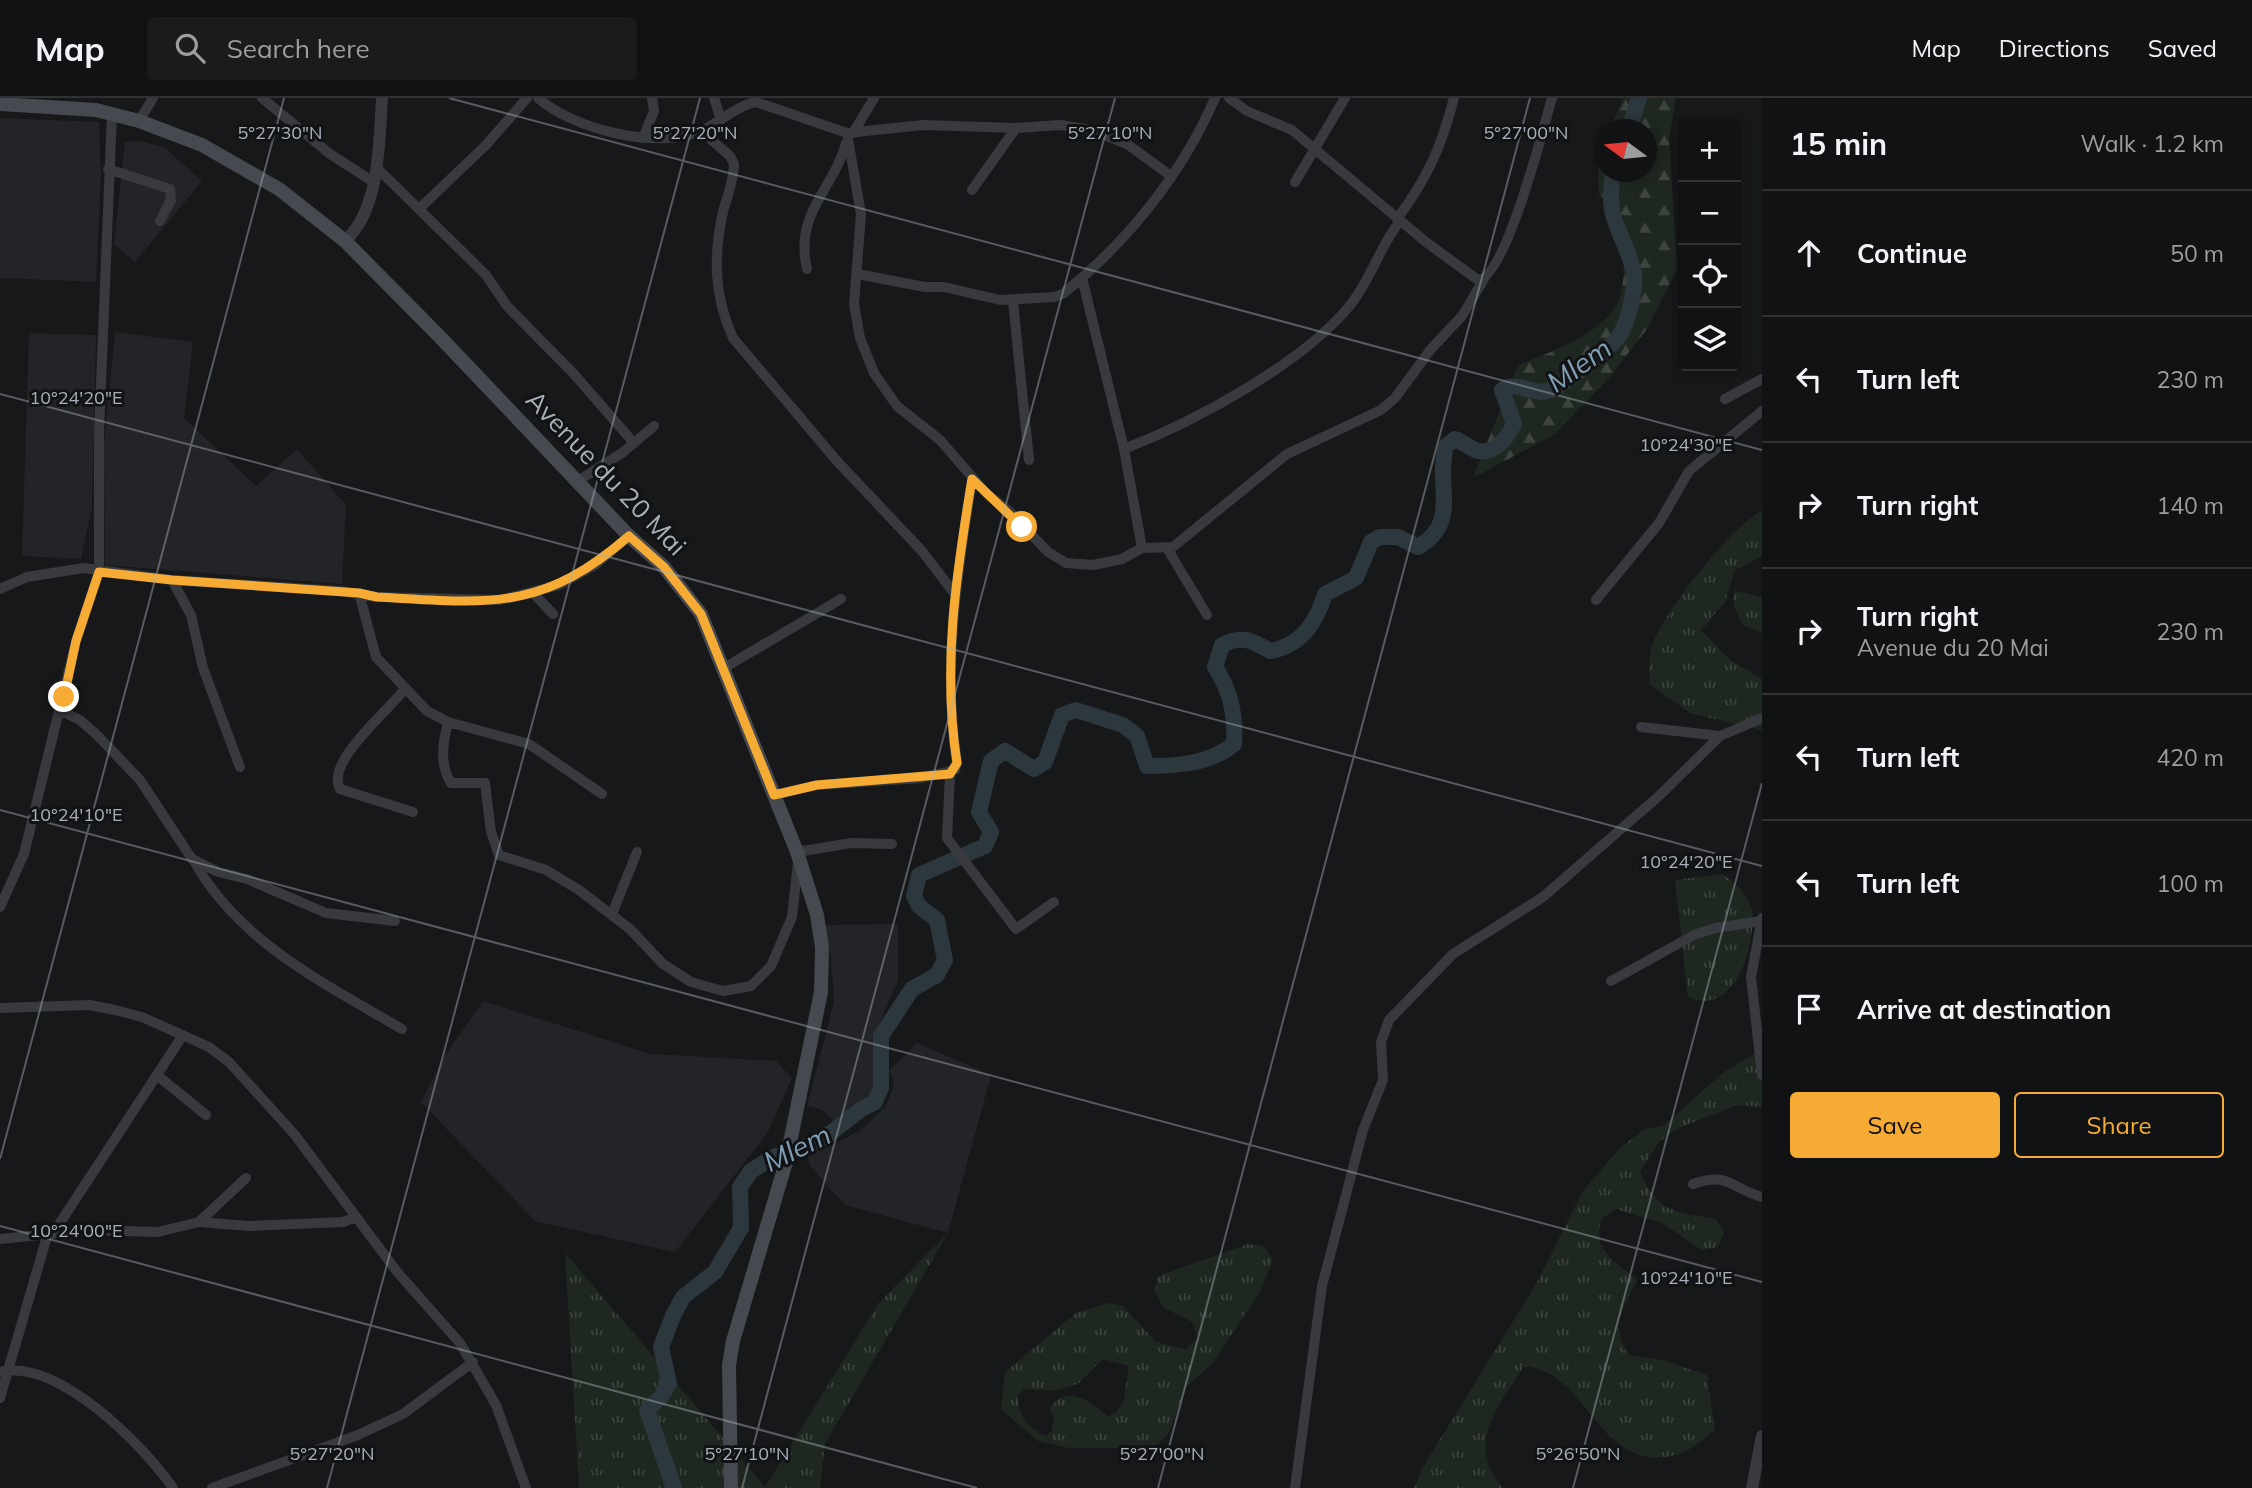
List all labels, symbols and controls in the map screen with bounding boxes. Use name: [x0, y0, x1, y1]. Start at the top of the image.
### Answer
search box: [147, 17, 637, 80]
text: Map: [35, 28, 105, 69]
icon: search: [171, 29, 209, 67]
text: Search here: [227, 32, 370, 65]
text: Map: [1911, 33, 1961, 63]
text: Directions: [1999, 33, 2110, 63]
text: Saved: [2148, 33, 2217, 63]
north arrow: [1594, 119, 1657, 182]
map controls: [1678, 119, 1741, 371]
button: +: [1678, 119, 1741, 182]
text: 5°27'30"N: [237, 121, 323, 144]
text: 5°27'20"N: [652, 121, 738, 144]
text: 5°27'10"N: [1067, 121, 1153, 144]
text: 5°27'00"N: [1483, 121, 1569, 144]
text: 15 min: [1790, 125, 1887, 163]
text: Walk · 1.2 km: [2080, 129, 2224, 158]
button: −: [1678, 182, 1741, 245]
icon: ahead: [1790, 234, 1828, 272]
text: Continue: [1857, 237, 1967, 270]
text: 50 m: [2170, 239, 2224, 268]
button: locate: [1678, 245, 1741, 308]
button: layers: [1678, 308, 1741, 371]
water label: Mlem: [1540, 330, 1618, 399]
icon: left: [1790, 360, 1828, 398]
text: Turn left: [1857, 363, 1959, 396]
text: 230 m: [2156, 365, 2224, 394]
street label: Avenue du 20 Mai: [519, 383, 694, 562]
text: 10°24'20"E: [29, 386, 123, 409]
text: 10°24'30"E: [1639, 433, 1733, 456]
icon: right: [1790, 486, 1828, 524]
text: Turn right: [1857, 489, 1978, 522]
text: 140 m: [2156, 491, 2224, 520]
route start: [1006, 511, 1037, 542]
text: Turn right: [1857, 600, 1978, 633]
icon: right: [1790, 612, 1828, 650]
text: 230 m: [2156, 617, 2224, 646]
text: Avenue du 20 Mai: [1857, 633, 2049, 662]
route end: [48, 681, 79, 712]
icon: left: [1790, 738, 1828, 776]
text: Turn left: [1857, 741, 1959, 774]
text: 420 m: [2156, 743, 2224, 772]
text: 10°24'10"E: [29, 803, 123, 826]
text: 10°24'20"E: [1639, 850, 1733, 873]
icon: left: [1790, 864, 1828, 902]
text: Turn left: [1857, 867, 1959, 900]
text: 100 m: [2156, 869, 2224, 898]
icon: arrive: [1790, 990, 1828, 1028]
text: Arrive at destination: [1857, 993, 2112, 1026]
button: Save: [1790, 1092, 2000, 1158]
button: Share: [2014, 1092, 2224, 1158]
water label: Mlem: [757, 1116, 836, 1179]
text: 10°24'00"E: [29, 1219, 123, 1242]
text: 10°24'10"E: [1639, 1266, 1733, 1289]
text: 5°27'20"N: [289, 1442, 375, 1465]
text: 5°27'10"N: [704, 1442, 790, 1465]
text: 5°27'00"N: [1119, 1442, 1205, 1465]
text: 5°26'50"N: [1535, 1442, 1621, 1465]

